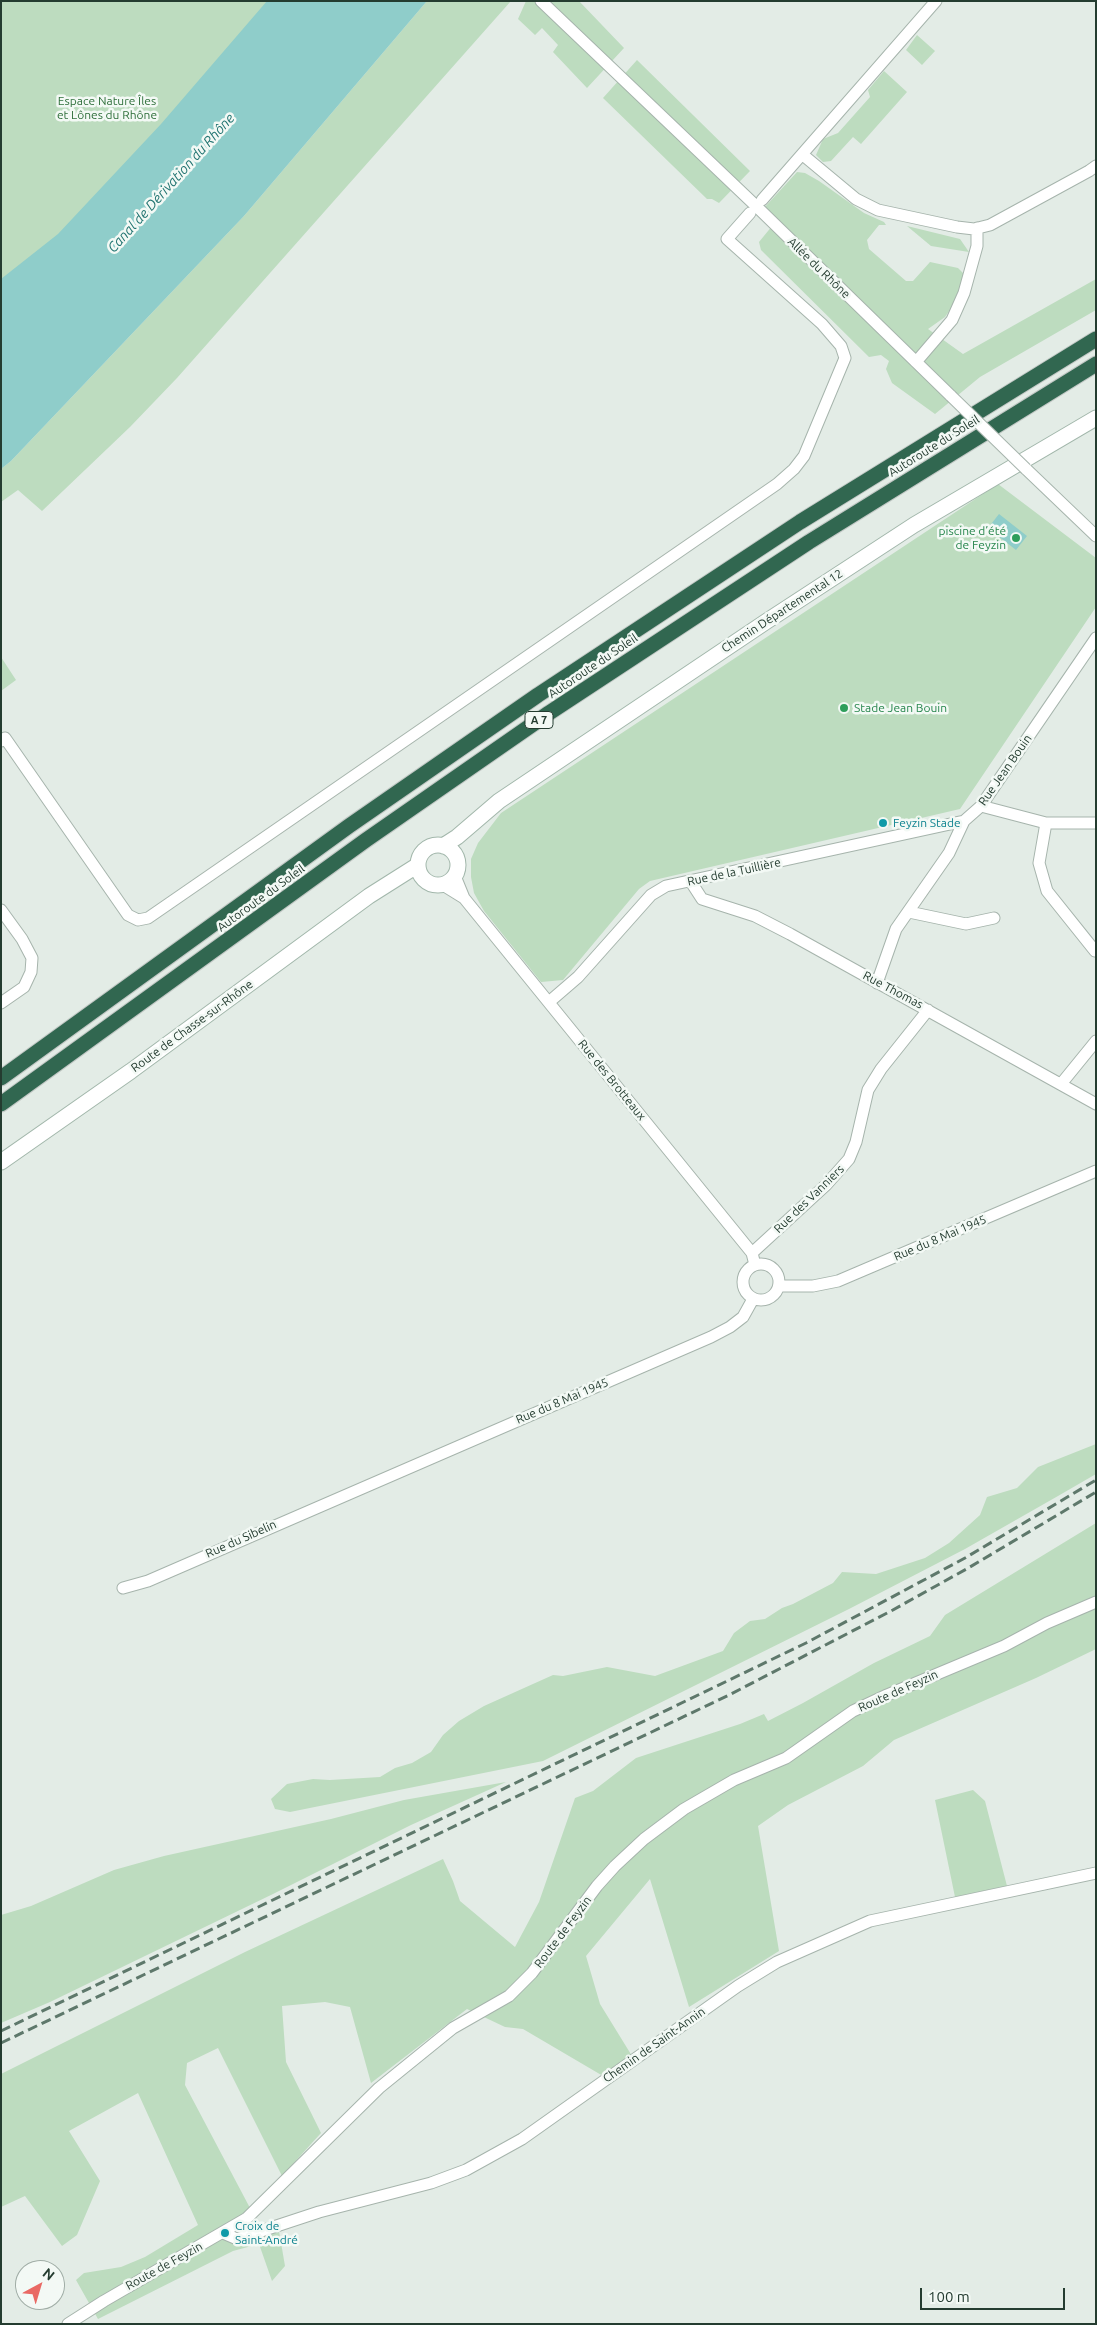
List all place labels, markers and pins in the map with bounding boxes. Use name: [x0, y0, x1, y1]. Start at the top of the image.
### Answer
place label: piscine d’été de Feyzin: [939, 524, 1006, 552]
marker: piscine d’été de Feyzin: [1010, 532, 1022, 544]
place label: Stade Jean Bouin: [854, 701, 947, 715]
marker: Stade Jean Bouin: [838, 702, 850, 714]
place label: Feyzin Stade: [893, 816, 961, 830]
marker: Feyzin Stade: [877, 817, 889, 829]
place label: Croix de Saint-André: [235, 2219, 298, 2247]
marker: Croix de Saint-André: [219, 2227, 231, 2239]

